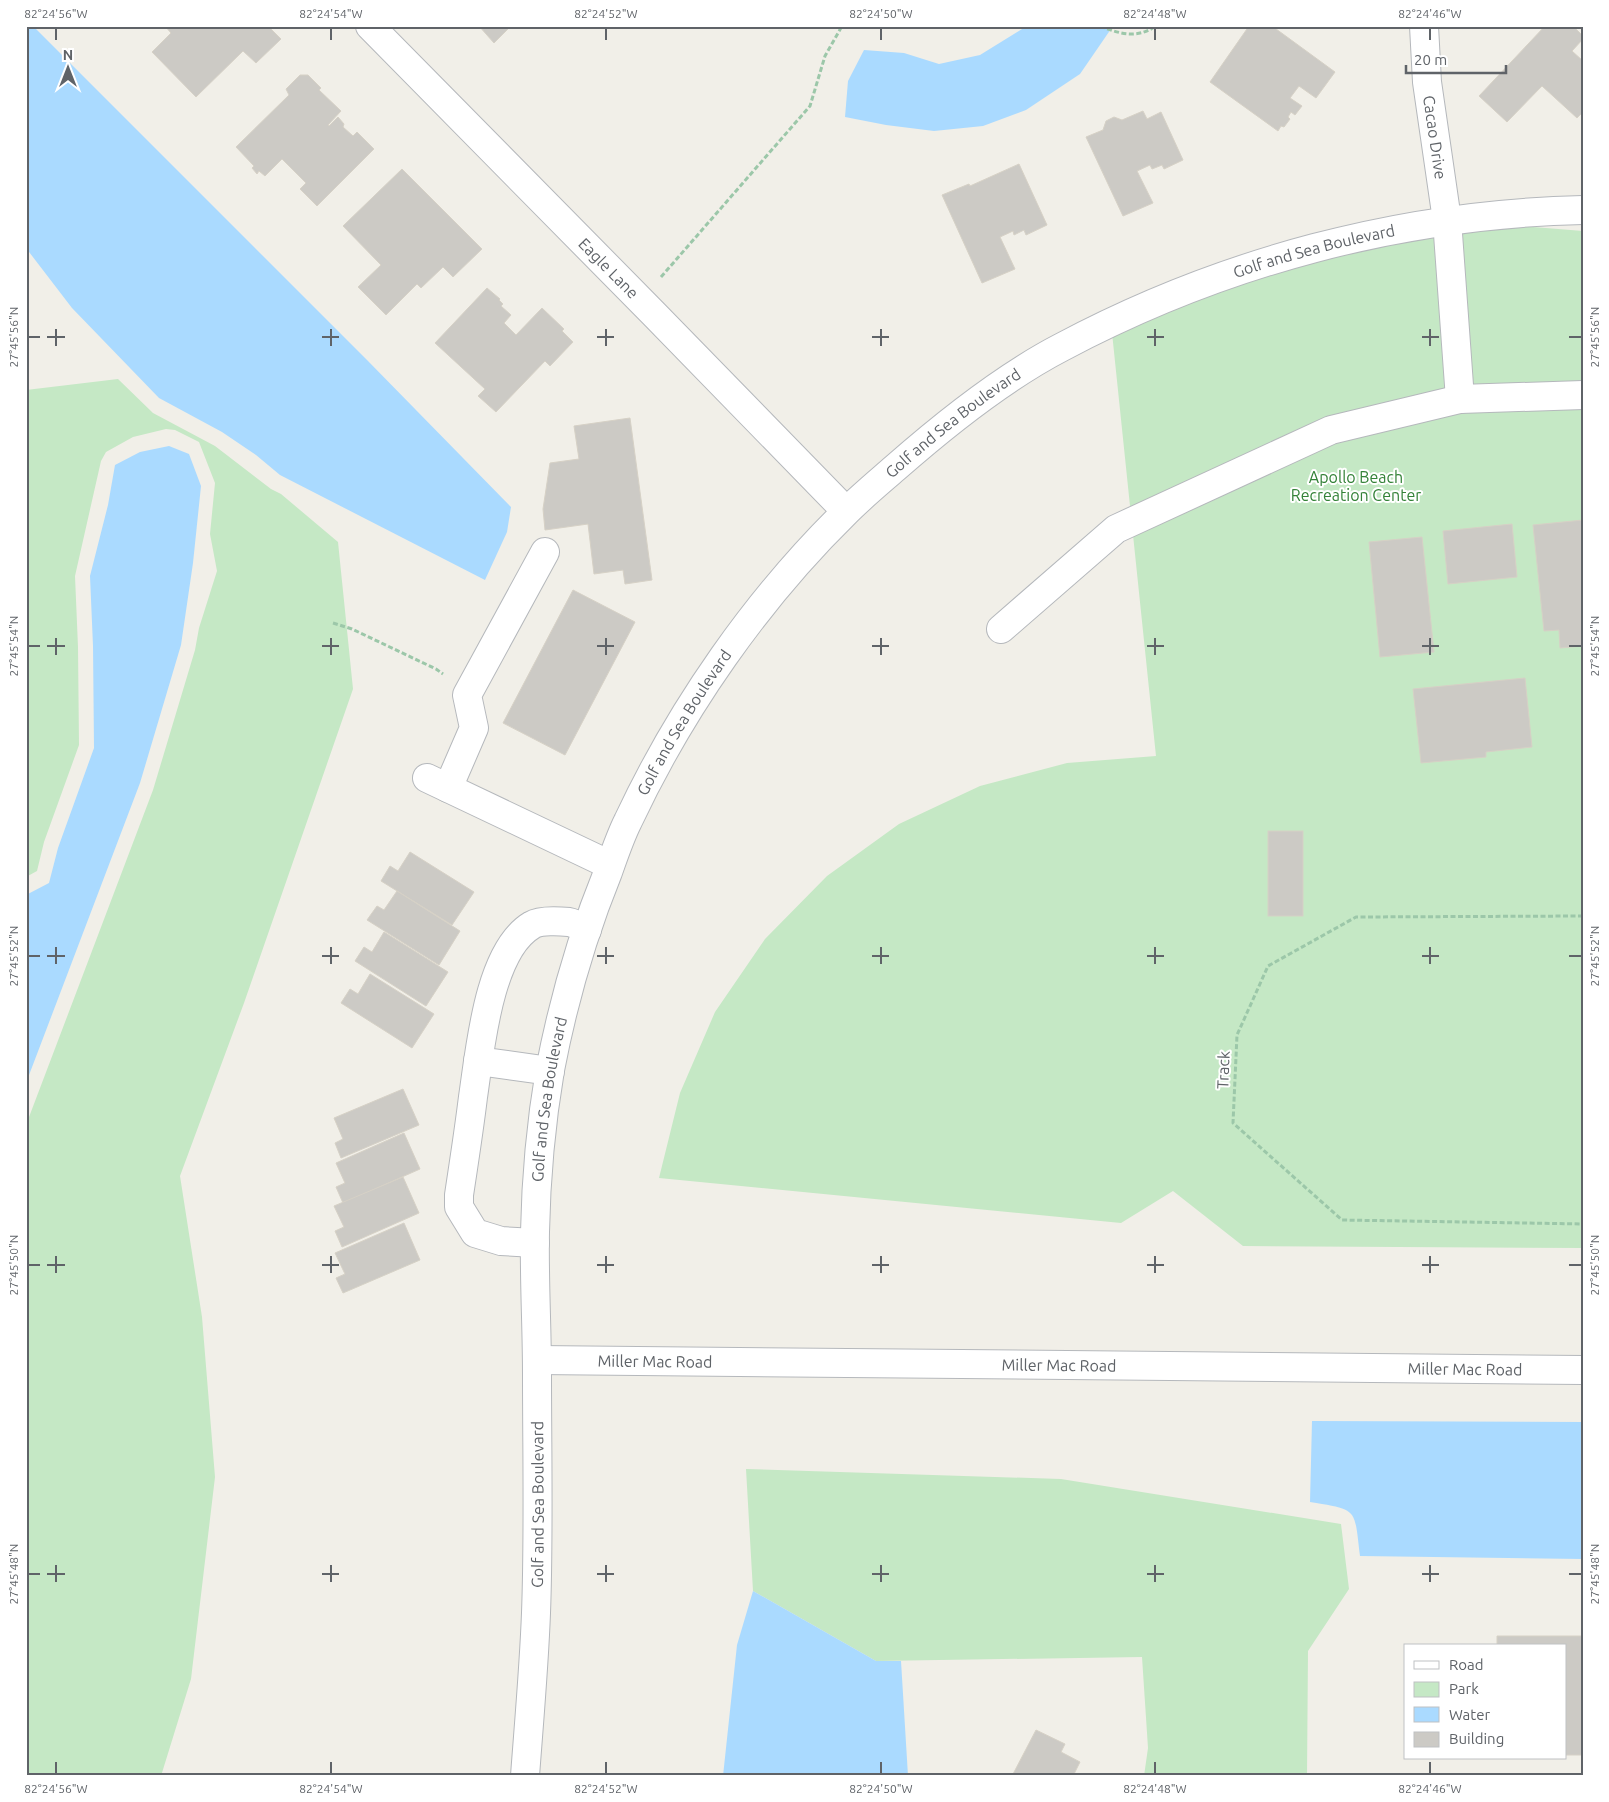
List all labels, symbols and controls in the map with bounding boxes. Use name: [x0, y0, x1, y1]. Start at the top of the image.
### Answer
text: 82°24'56"W: [24, 7, 88, 20]
text: 82°24'54"W: [299, 7, 363, 20]
text: 82°24'52"W: [574, 7, 638, 20]
text: 82°24'50"W: [849, 7, 913, 20]
text: 82°24'48"W: [1123, 7, 1187, 20]
text: 82°24'46"W: [1398, 7, 1462, 20]
north arrow: [42, 42, 92, 92]
scale bar: [1406, 42, 1506, 74]
text: N: [63, 47, 73, 63]
text: 20 m: [1414, 51, 1447, 68]
street label: Cacao Drive: [1420, 94, 1450, 180]
street label: Golf and Sea Boulevard: [1231, 221, 1396, 281]
street label: Eagle Lane: [575, 234, 642, 302]
text: 27°45'56"N: [7, 307, 20, 367]
text: 27°45'56"N: [1588, 307, 1601, 367]
street label: Golf and Sea Boulevard: [882, 365, 1024, 481]
park label: Apollo Beach Recreation Center: [1291, 468, 1421, 504]
text: 27°45'54"N: [7, 616, 20, 676]
text: 27°45'54"N: [1588, 616, 1601, 676]
street label: Golf and Sea Boulevard: [633, 646, 735, 798]
text: 27°45'52"N: [7, 926, 20, 986]
text: 27°45'52"N: [1588, 926, 1601, 986]
street label: Golf and Sea Boulevard: [528, 1015, 570, 1182]
street label: Track: [1213, 1051, 1233, 1089]
text: 27°45'50"N: [7, 1235, 20, 1295]
text: 27°45'50"N: [1588, 1235, 1601, 1295]
street label: Miller Mac Road: [597, 1352, 713, 1371]
street label: Miller Mac Road: [1001, 1355, 1117, 1375]
street label: Miller Mac Road: [1407, 1359, 1523, 1378]
street label: Golf and Sea Boulevard: [528, 1421, 547, 1588]
text: 27°45'48"N: [7, 1544, 20, 1604]
text: 27°45'48"N: [1588, 1544, 1601, 1604]
legend: [1404, 1644, 1566, 1760]
text: Road: [1449, 1656, 1484, 1673]
text: Park: [1449, 1680, 1479, 1697]
text: Water: [1449, 1706, 1490, 1723]
text: Building: [1449, 1730, 1504, 1747]
text: 82°24'56"W: [24, 1782, 88, 1795]
text: 82°24'54"W: [299, 1782, 363, 1795]
text: 82°24'52"W: [574, 1782, 638, 1795]
text: 82°24'50"W: [849, 1782, 913, 1795]
text: 82°24'48"W: [1123, 1782, 1187, 1795]
text: 82°24'46"W: [1398, 1782, 1462, 1795]

